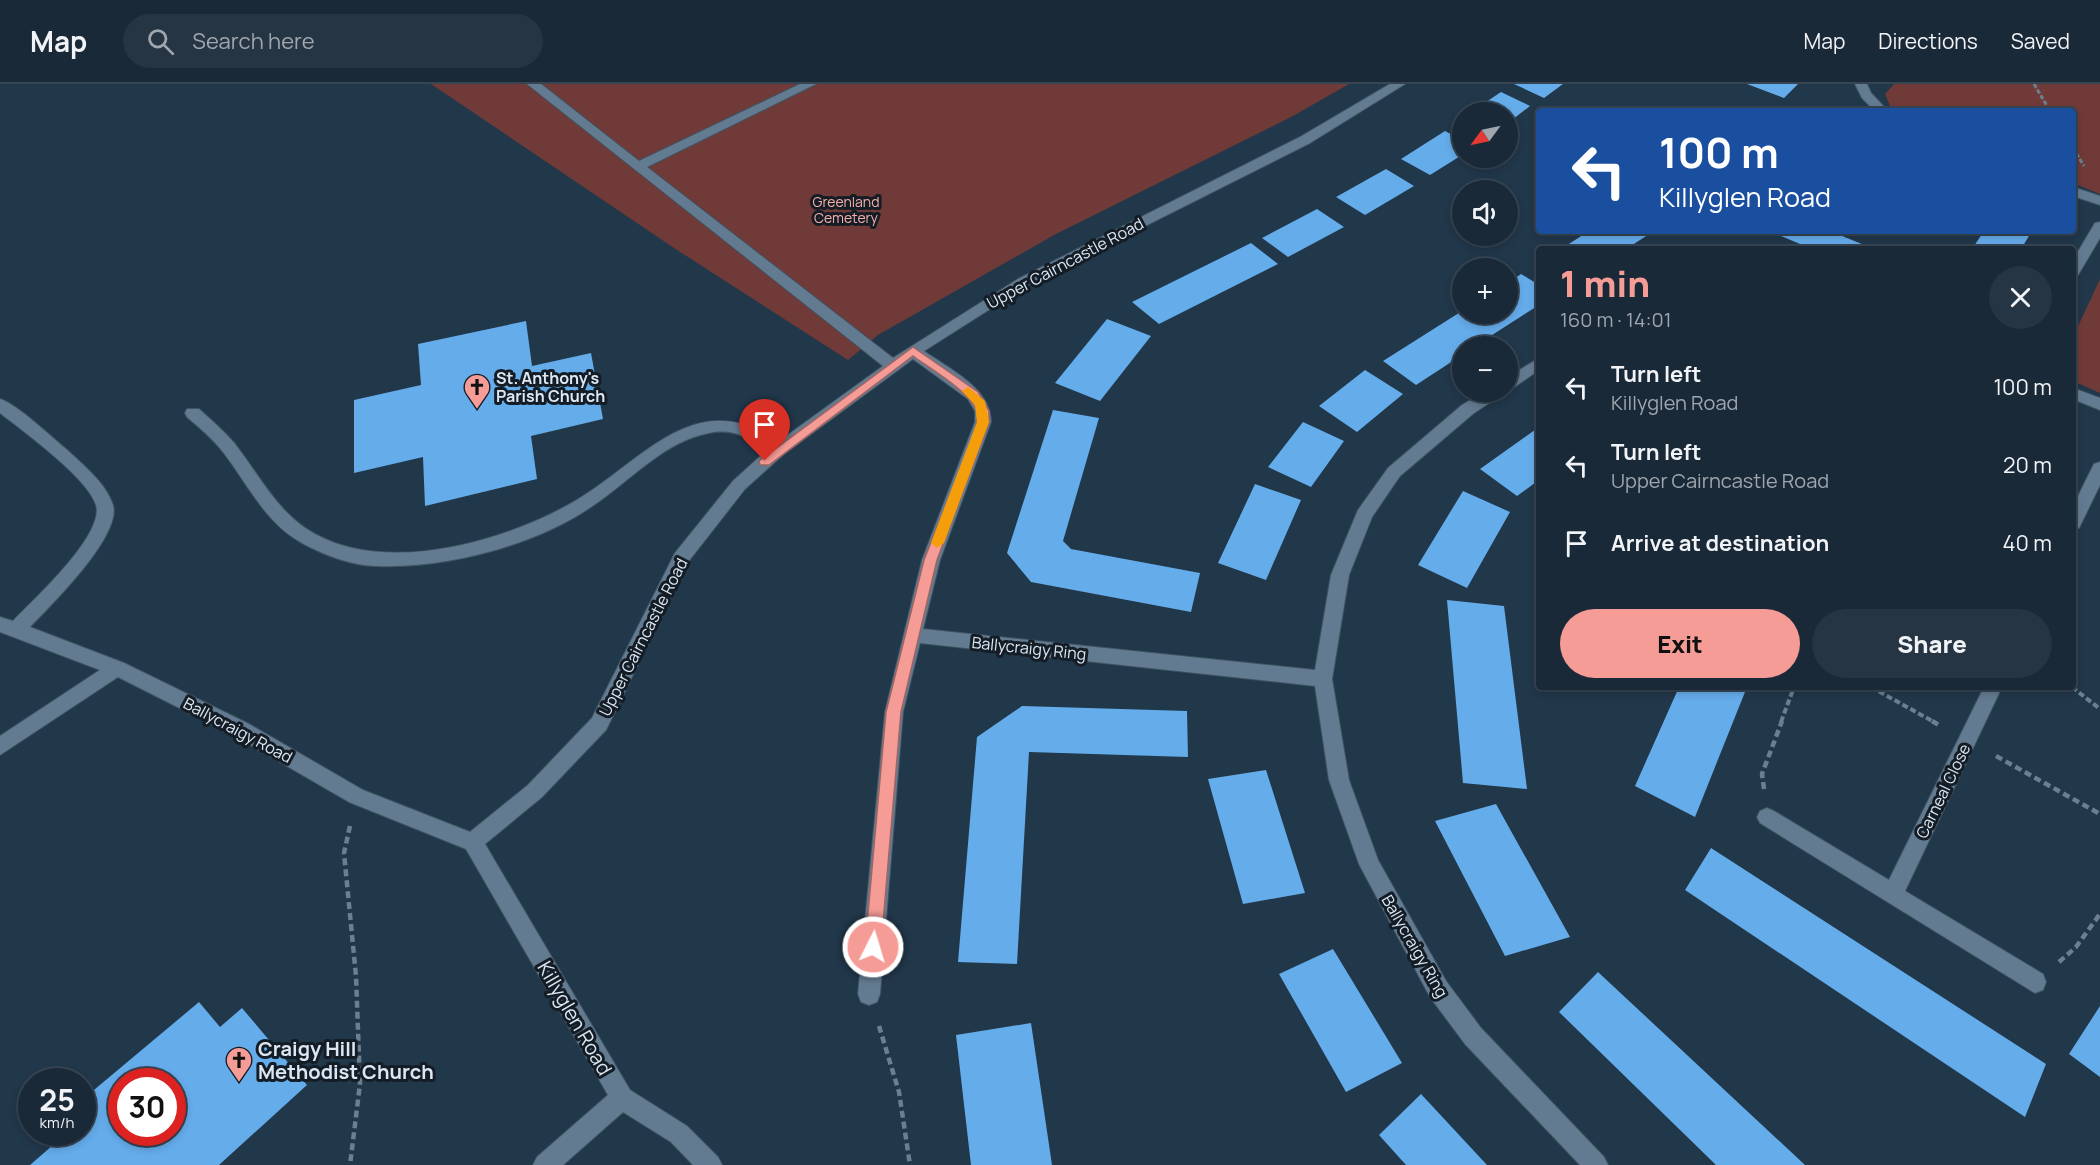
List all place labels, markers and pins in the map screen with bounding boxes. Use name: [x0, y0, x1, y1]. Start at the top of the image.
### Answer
place label: St. Anthony's Parish Church: [496, 367, 605, 407]
church icon: St. Anthony's Parish Church: [462, 372, 492, 410]
pin: [739, 399, 790, 461]
place label: Craigy Hill Methodist Church: [258, 1035, 434, 1085]
church icon: Craigy Hill Methodist Church: [224, 1045, 254, 1083]

